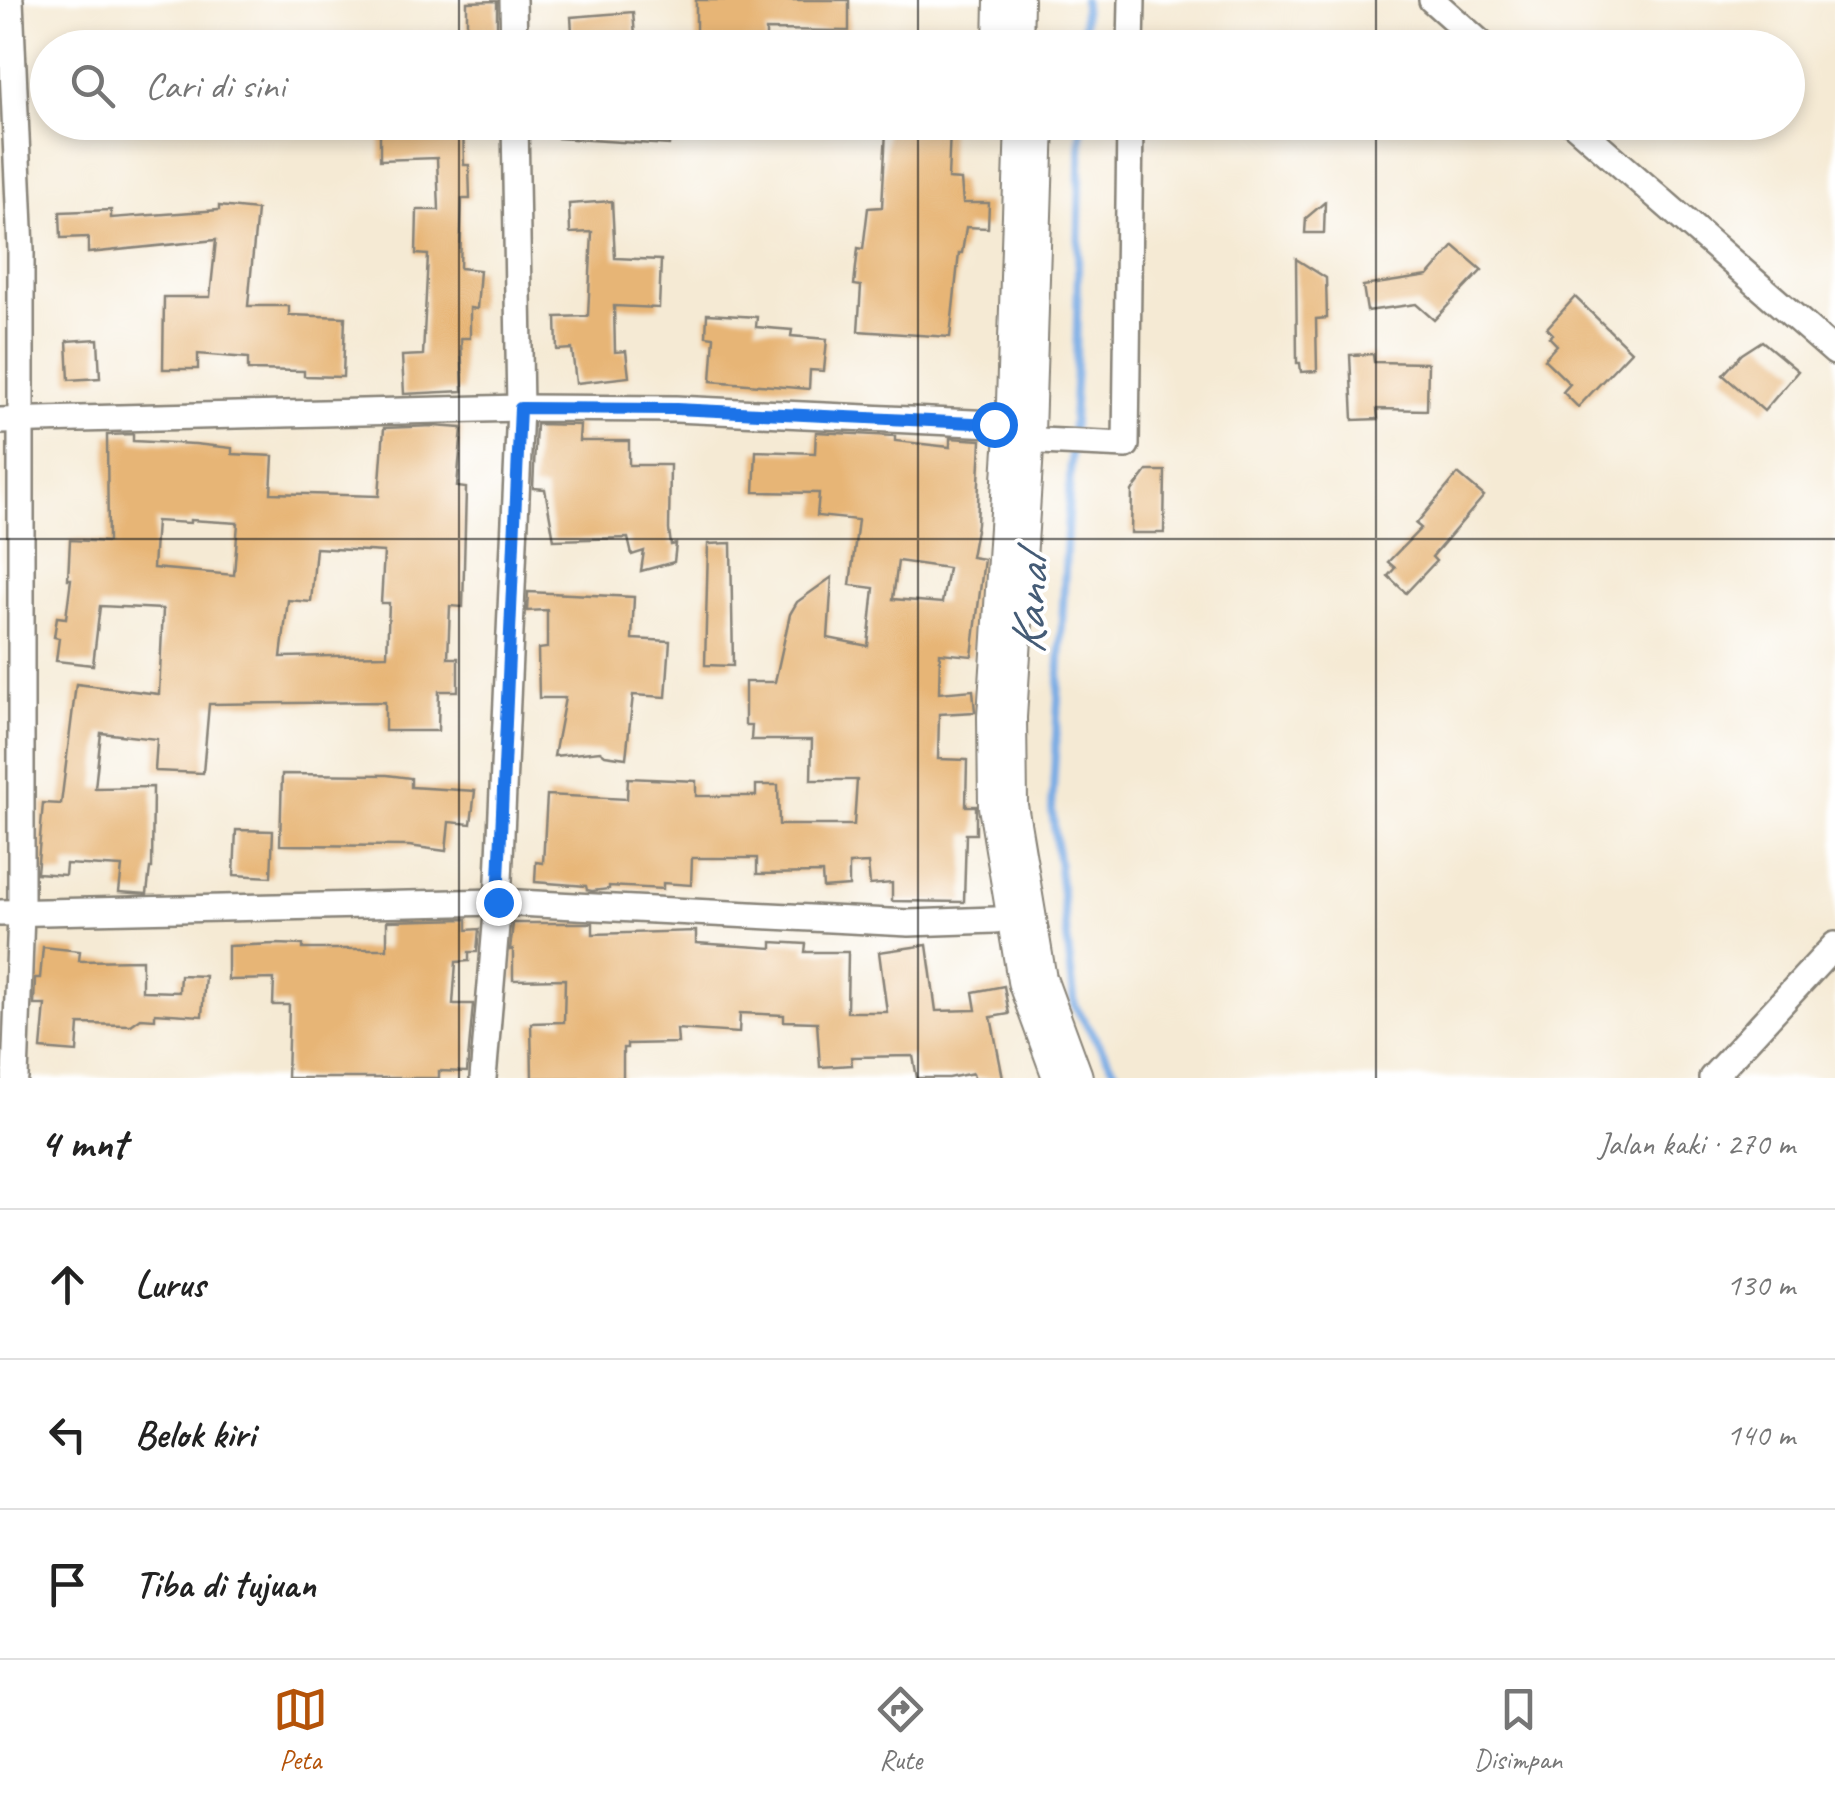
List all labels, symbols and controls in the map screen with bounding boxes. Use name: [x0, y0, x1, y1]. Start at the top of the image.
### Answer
search box: [30, 30, 1805, 140]
icon: search: [65, 58, 120, 113]
text: Cari di sini: [145, 62, 285, 109]
route start: [972, 402, 1018, 448]
water label: Kanal: [996, 541, 1064, 656]
route end: [476, 880, 522, 926]
text: 4 mnt: [40, 1117, 126, 1170]
text: Jalan kaki · 270 m: [1598, 1123, 1795, 1164]
icon: ahead: [40, 1257, 95, 1312]
text: Lurus: [135, 1261, 205, 1308]
text: 130 m: [1726, 1264, 1795, 1305]
icon: left: [40, 1407, 95, 1462]
text: Belok kiri: [135, 1411, 255, 1458]
text: 140 m: [1726, 1414, 1795, 1455]
icon: arrive: [40, 1557, 95, 1612]
text: Tiba di tujuan: [135, 1561, 316, 1608]
tab: Peta: [273, 1682, 328, 1777]
tab: Rute: [873, 1682, 928, 1777]
tab: Disimpan: [1474, 1682, 1562, 1777]

